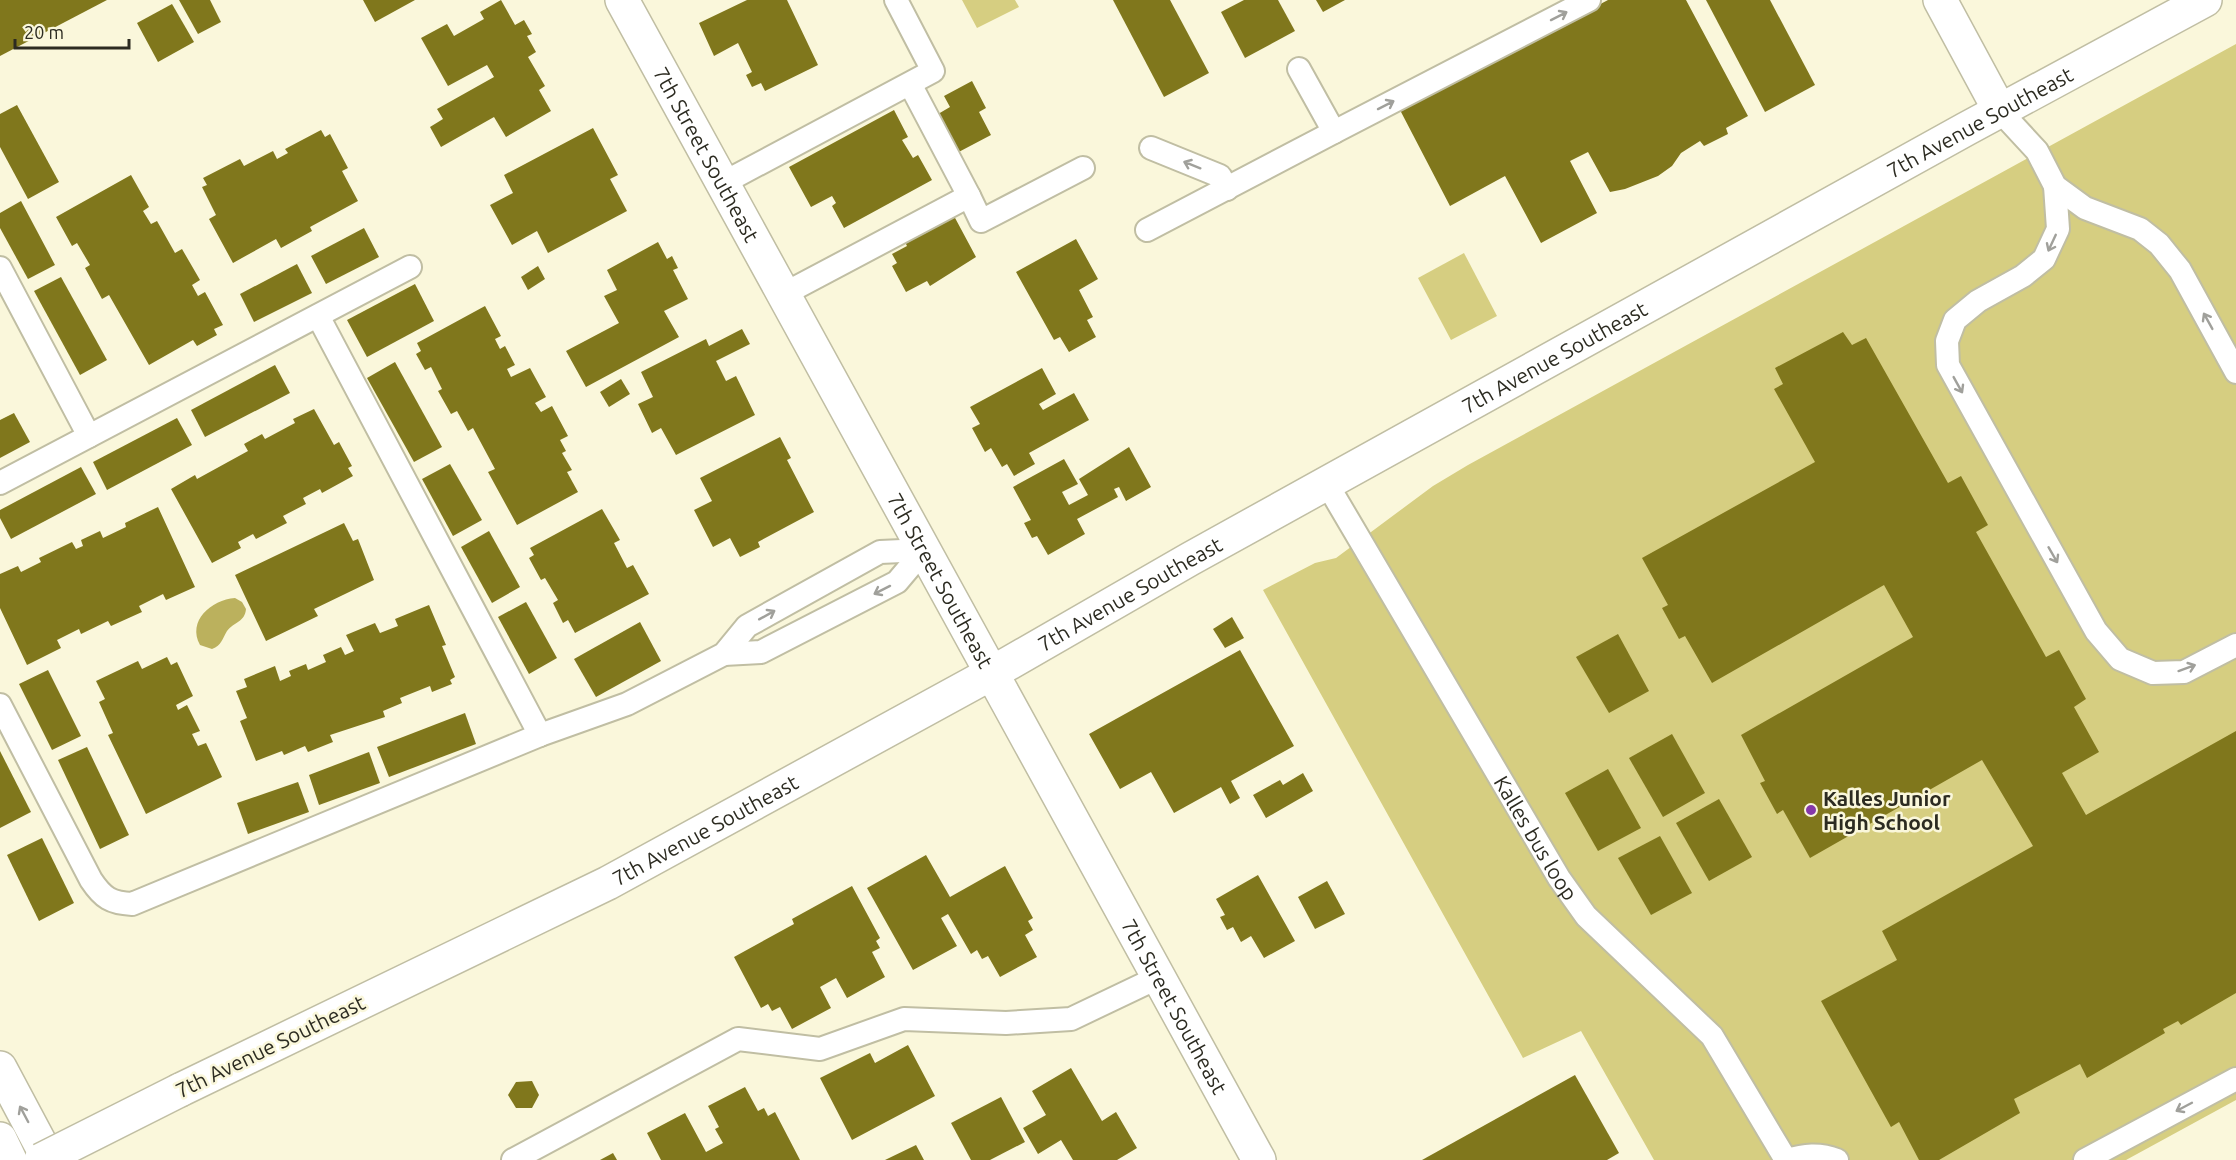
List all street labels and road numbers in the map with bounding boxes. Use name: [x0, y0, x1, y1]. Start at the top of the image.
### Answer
street label: 7th Avenue Southeast: [1883, 62, 2077, 182]
street label: 7th Street Southeast: [649, 63, 764, 246]
street label: 7th Avenue Southeast: [1458, 296, 1651, 418]
street label: 7th Street Southeast: [883, 489, 998, 672]
street label: 7th Avenue Southeast: [1034, 532, 1226, 656]
street label: 7th Avenue Southeast: [608, 770, 802, 890]
street label: Kalles bus loop: [1489, 771, 1583, 905]
street label: 7th Street Southeast: [1117, 915, 1232, 1098]
street label: 7th Avenue Southeast: [171, 990, 369, 1102]

